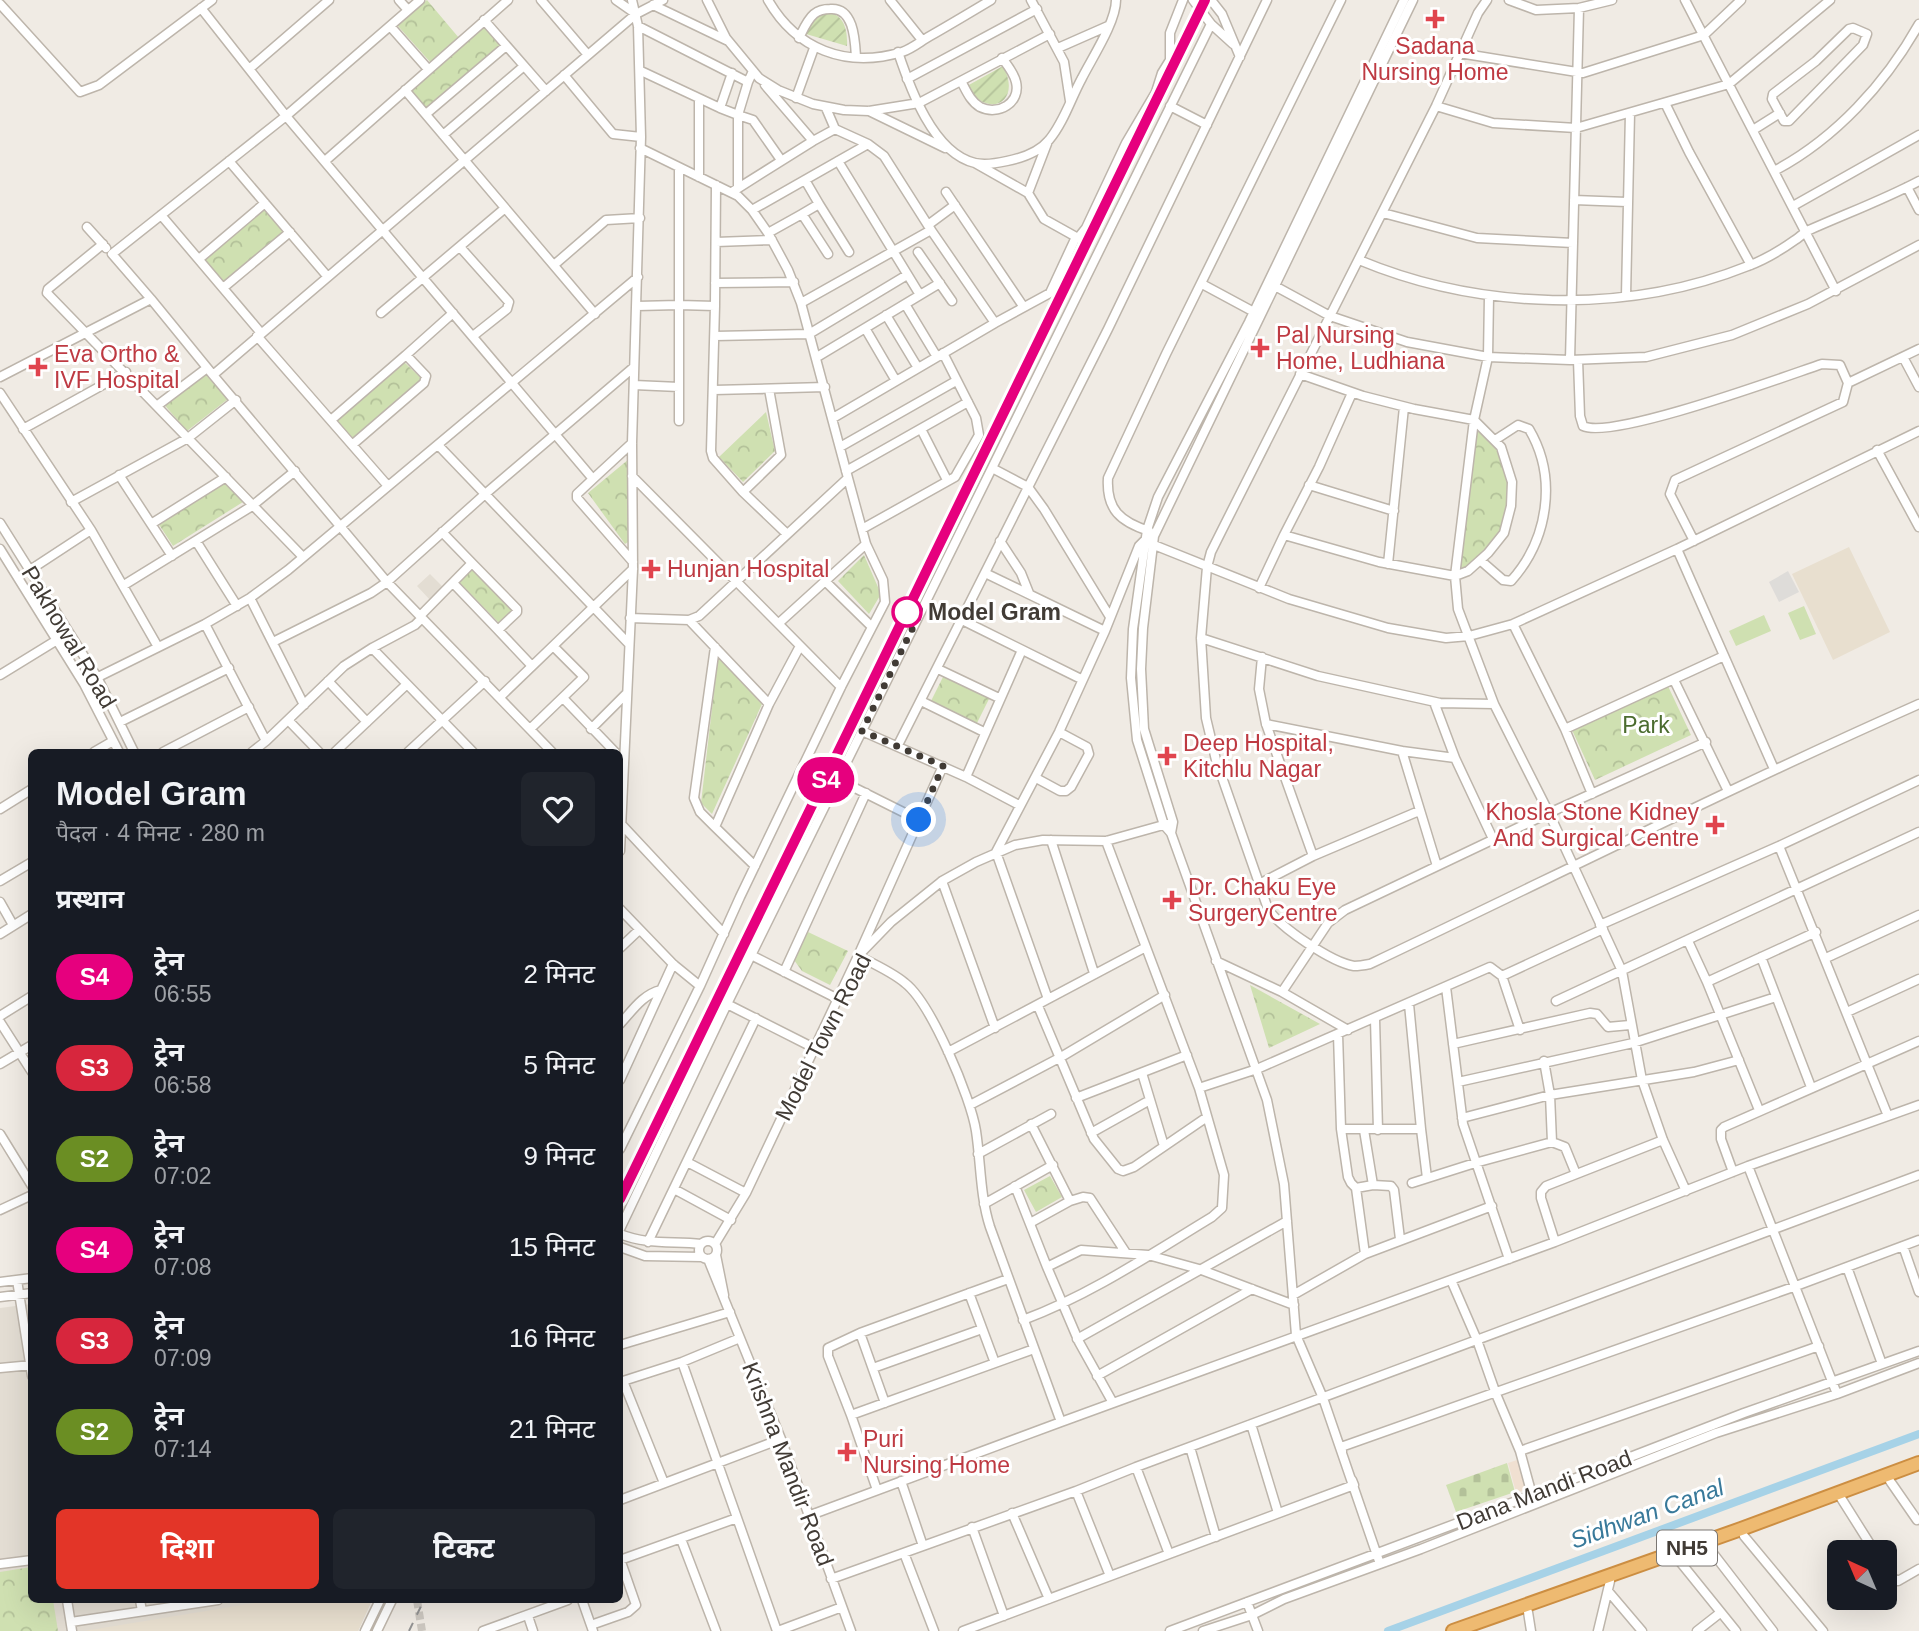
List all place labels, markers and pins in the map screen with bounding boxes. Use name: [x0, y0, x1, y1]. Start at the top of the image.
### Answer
marker: Sadana Nursing Home: [1425, 9, 1445, 29]
place label: Sadana Nursing Home: [1362, 33, 1509, 85]
place label: Pal Nursing Home, Ludhiana: [1276, 322, 1445, 374]
marker: Pal Nursing Home, Ludhiana: [1250, 338, 1270, 358]
place label: Eva Ortho & IVF Hospital: [54, 341, 179, 393]
marker: Eva Ortho & IVF Hospital: [28, 357, 48, 377]
place label: Hunjan Hospital: [667, 556, 829, 582]
marker: Hunjan Hospital: [641, 559, 661, 579]
marker: Model Gram: [892, 597, 922, 627]
place label: Model Gram: [928, 599, 1061, 625]
place label: Deep Hospital, Kitchlu Nagar: [1183, 730, 1334, 782]
marker: Deep Hospital, Kitchlu Nagar: [1157, 746, 1177, 766]
place label: Khosla Stone Kidney And Surgical Centre: [1485, 799, 1699, 851]
marker: Khosla Stone Kidney And Surgical Centre: [1705, 815, 1725, 835]
place label: Dr. Chaku Eye SurgeryCentre: [1188, 874, 1338, 926]
marker: Dr. Chaku Eye SurgeryCentre: [1162, 890, 1182, 910]
place label: Puri Nursing Home: [863, 1426, 1010, 1478]
marker: Puri Nursing Home: [837, 1442, 857, 1462]

